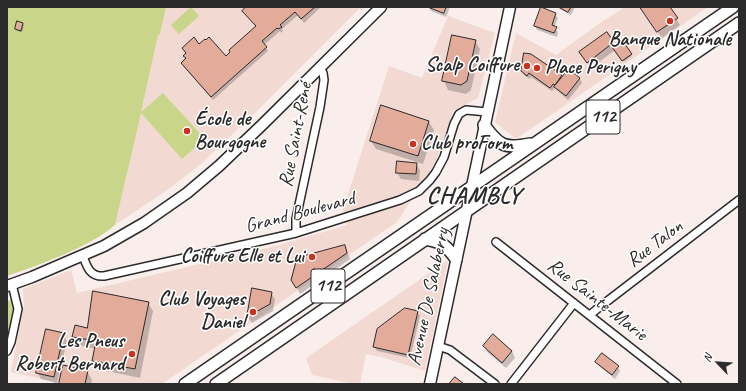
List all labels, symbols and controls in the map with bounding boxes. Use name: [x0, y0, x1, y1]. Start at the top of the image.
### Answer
marker: Banque Nationale: [665, 16, 675, 26]
place label: Banque Nationale: [609, 28, 731, 52]
place label: Scalp Coiffure: [425, 54, 519, 78]
place label: Place Perigny: [545, 56, 636, 80]
marker: Scalp Coiffure: [522, 61, 532, 71]
marker: Place Perigny: [532, 63, 542, 73]
street label: Rue Saint-René: [274, 81, 318, 189]
road number: 112: [586, 100, 620, 134]
place label: École de Bourgogne: [195, 108, 265, 155]
marker: École de Bourgogne: [182, 126, 192, 136]
place label: Club proForm: [421, 132, 512, 156]
marker: Club proForm: [408, 139, 418, 149]
district label: CHAMBLY: [426, 183, 522, 211]
street label: Grand Boulevard: [243, 187, 357, 239]
street label: Rue Talon: [622, 215, 688, 273]
street label: Avenue De Salaberry: [403, 226, 455, 368]
place label: Coiffure Elle et Lui: [181, 245, 304, 269]
marker: Coiffure Elle et Lui: [307, 252, 317, 262]
street label: Rue Sainte-Marie: [542, 254, 652, 346]
road number: 112: [311, 269, 345, 303]
place label: Club Voyages Daniel: [158, 288, 245, 335]
marker: Club Voyages Daniel: [248, 307, 258, 317]
place label: Les Pneus Robert Bernard: [15, 330, 124, 377]
north arrow: [698, 343, 738, 383]
marker: Les Pneus Robert Bernard: [127, 349, 137, 359]
text: N: [699, 352, 715, 364]

